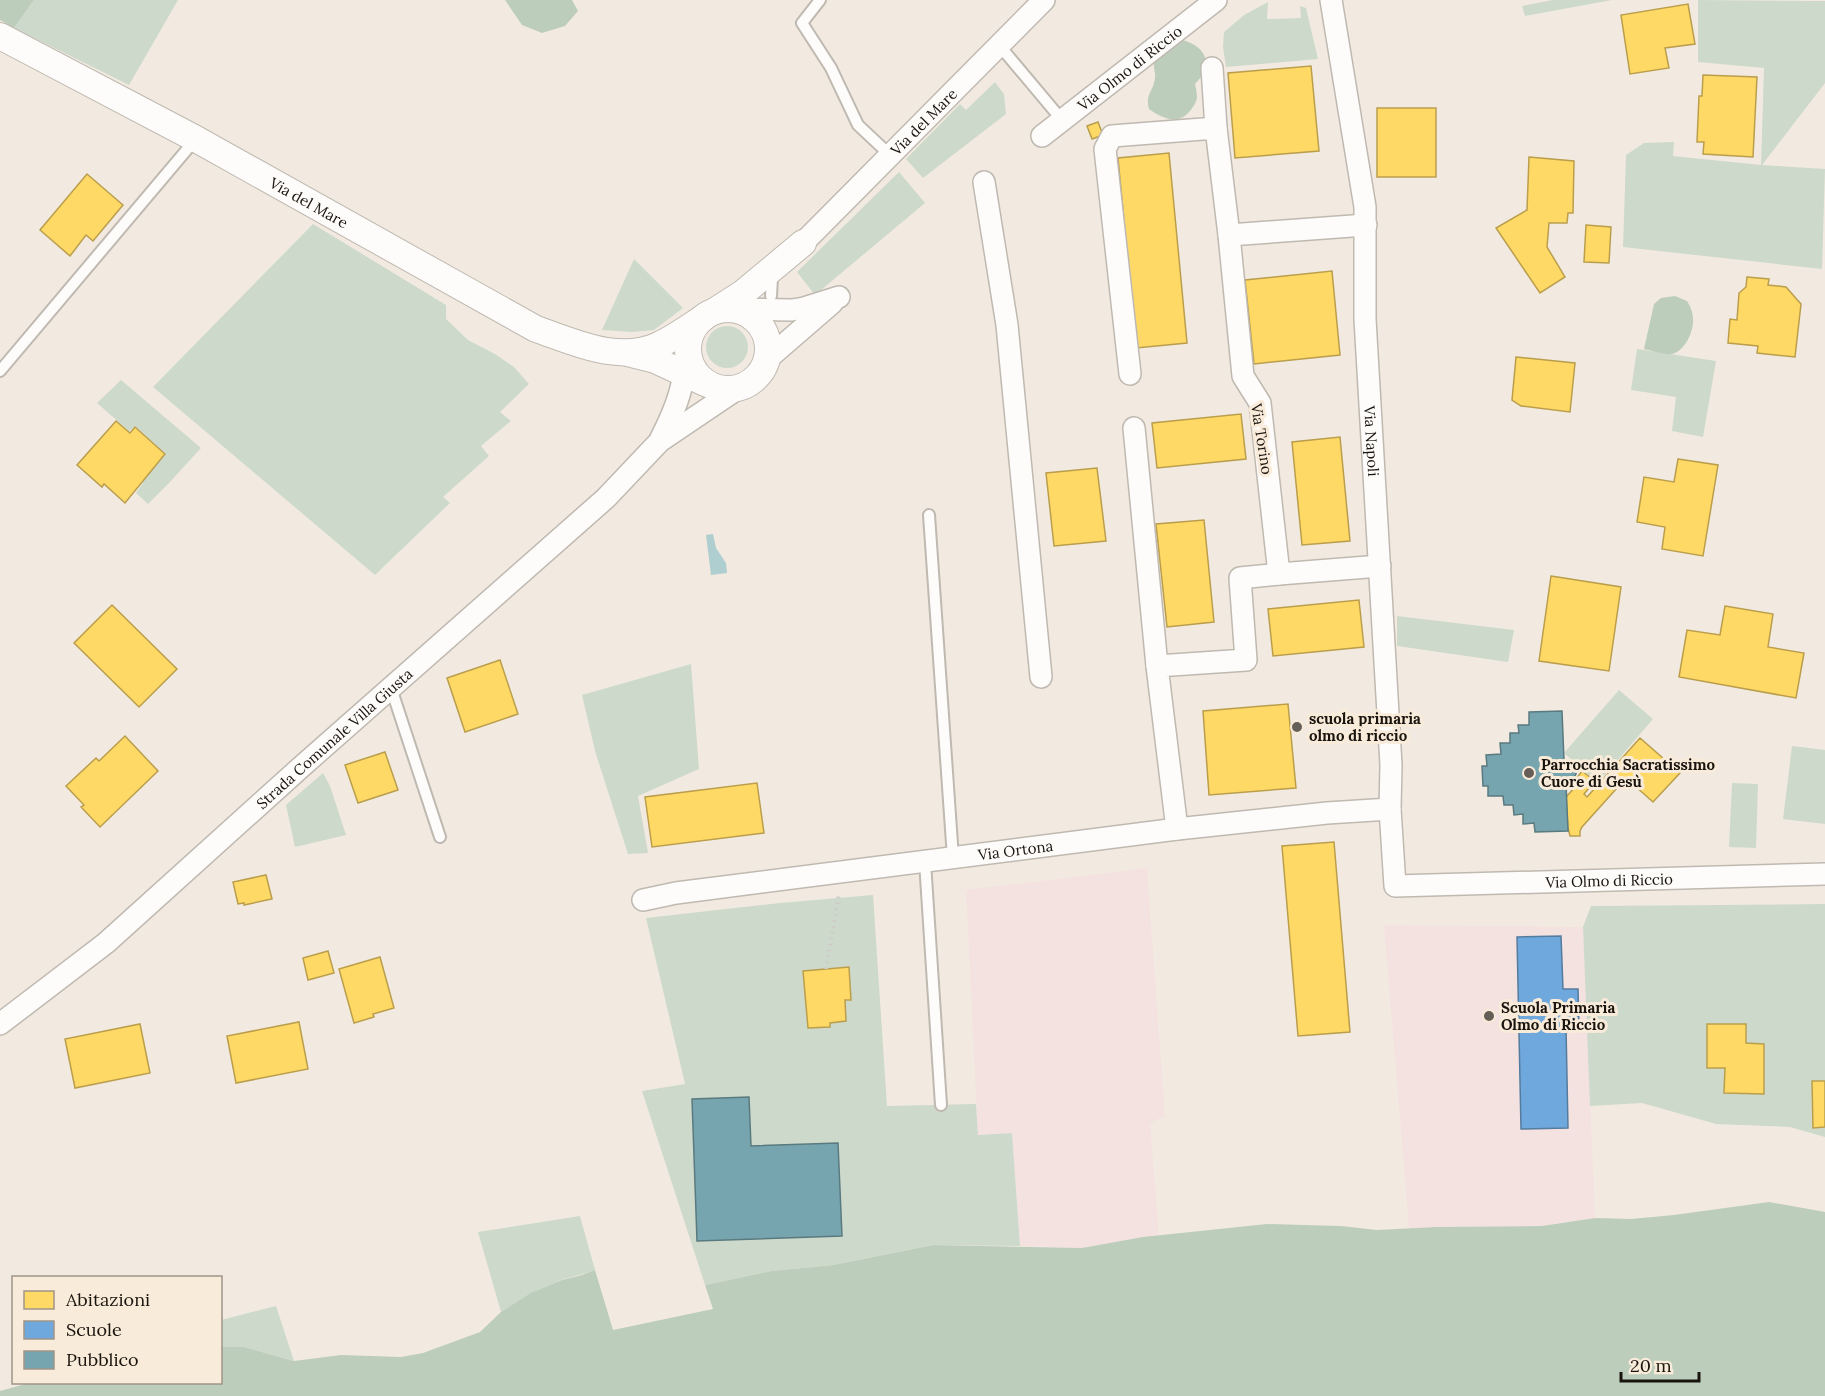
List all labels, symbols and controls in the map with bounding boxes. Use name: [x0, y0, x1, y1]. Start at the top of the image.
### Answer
street label: Via Olmo di Riccio: [1073, 21, 1186, 115]
street label: Via del Mare: [885, 84, 961, 160]
street label: Via del Mare: [266, 172, 352, 232]
street label: Via Torino: [1247, 401, 1277, 476]
street label: Via Napoli: [1361, 404, 1384, 477]
street label: Strada Comunale Villa Giusta: [252, 664, 416, 813]
place label: scuola primaria olmo di riccio: [1309, 709, 1421, 745]
marker: scuola primaria olmo di riccio: [1290, 720, 1304, 734]
place label: Parrocchia Sacratissimo Cuore di Gesù: [1541, 755, 1716, 791]
marker: Parrocchia Sacratissimo Cuore di Gesù: [1522, 766, 1536, 780]
street label: Via Ortona: [976, 835, 1054, 864]
street label: Via Olmo di Riccio: [1544, 869, 1673, 891]
place label: Scuola Primaria Olmo di Riccio: [1501, 998, 1615, 1034]
marker: Scuola Primaria Olmo di Riccio: [1482, 1009, 1496, 1023]
legend: [12, 1276, 222, 1384]
text: Abitazioni: [65, 1288, 150, 1311]
text: Scuole: [66, 1318, 122, 1341]
scale bar: [1621, 1345, 1699, 1383]
text: Pubblico: [66, 1348, 139, 1371]
text: 20 m: [1630, 1354, 1672, 1377]

